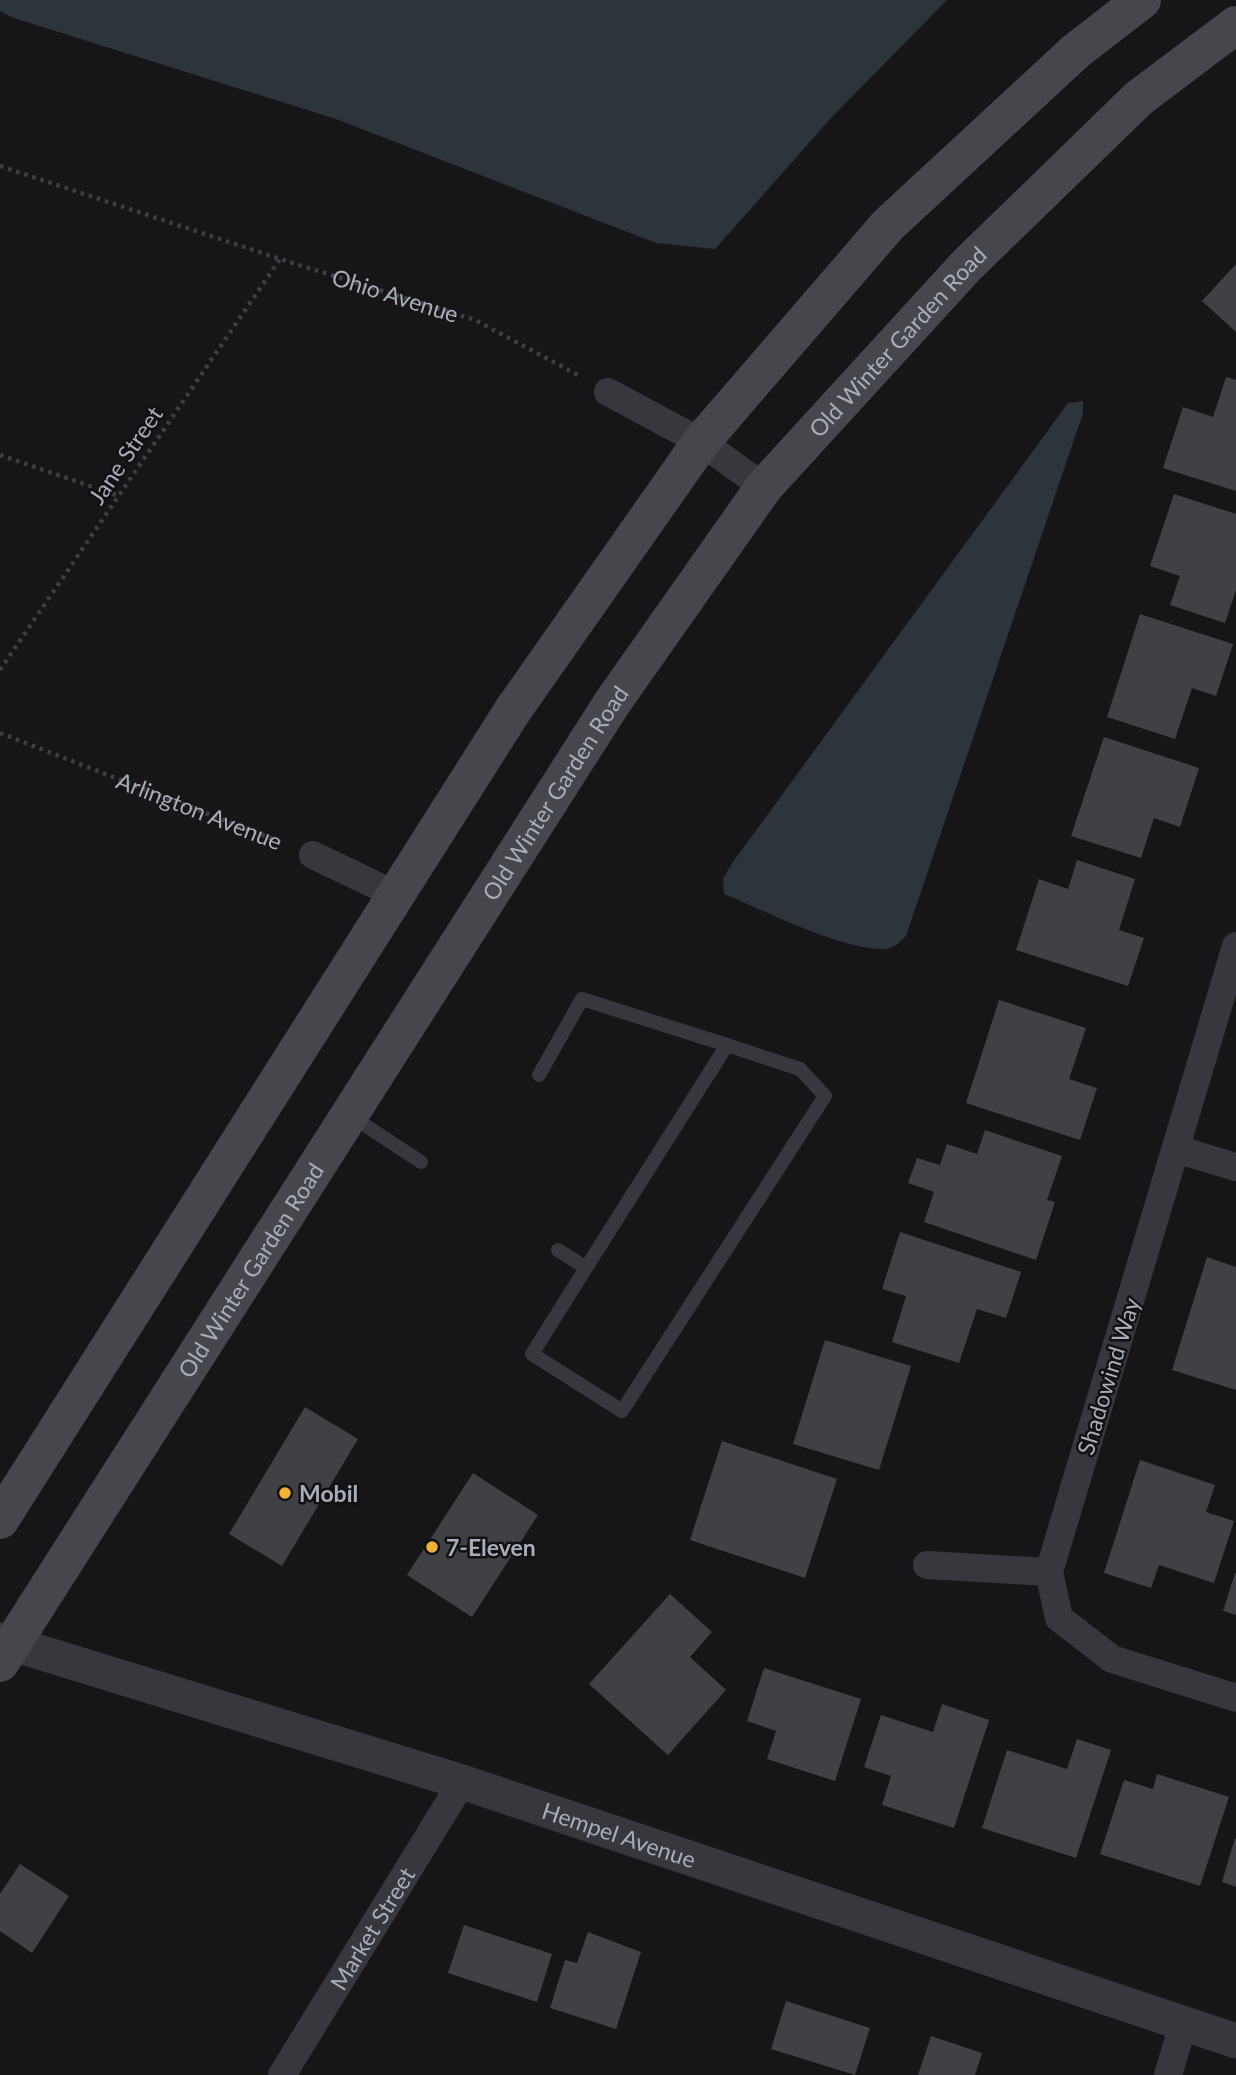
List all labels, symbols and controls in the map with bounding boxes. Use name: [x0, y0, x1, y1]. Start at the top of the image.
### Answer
street label: Old Winter Garden Road: [803, 240, 992, 443]
street label: Ohio Avenue: [329, 262, 462, 328]
street label: Jane Street: [82, 400, 168, 509]
street label: Old Winter Garden Road: [476, 680, 634, 905]
street label: Arlington Avenue: [113, 766, 286, 855]
street label: Old Winter Garden Road: [172, 1157, 329, 1383]
street label: Shadowind Way: [1071, 1294, 1145, 1458]
place label: Mobil: [299, 1479, 358, 1507]
marker: Mobil: [277, 1485, 293, 1501]
place label: 7-Eleven: [446, 1533, 536, 1561]
marker: 7-Eleven: [424, 1539, 440, 1555]
street label: Hempel Avenue: [539, 1796, 699, 1873]
street label: Market Street: [324, 1861, 421, 1995]

